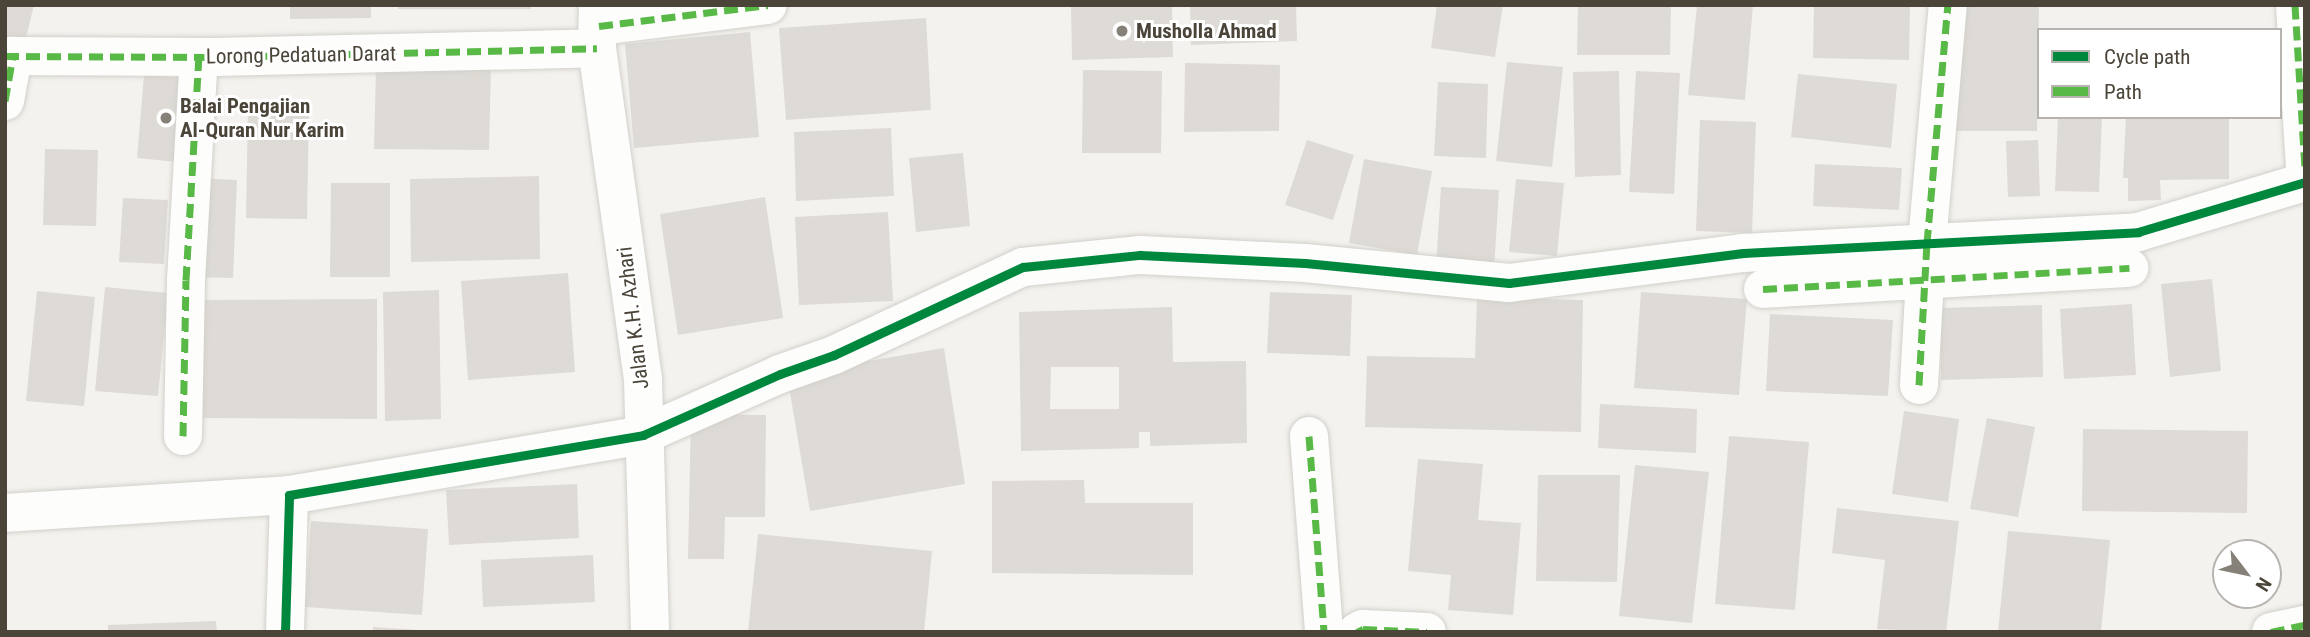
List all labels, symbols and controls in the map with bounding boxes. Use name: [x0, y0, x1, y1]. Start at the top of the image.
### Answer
place label: Musholla Ahmad: [1136, 18, 1277, 44]
marker: Musholla Ahmad: [1114, 23, 1130, 39]
legend: [2037, 28, 2282, 119]
street label: Lorong Pedatuan Darat: [206, 41, 396, 69]
text: Cycle path: [2104, 45, 2190, 69]
text: Path: [2104, 80, 2142, 104]
place label: Balai Pengajian Al-Quran Nur Karim: [180, 93, 344, 143]
marker: Balai Pengajian Al-Quran Nur Karim: [158, 110, 174, 126]
street label: Jalan K.H. Azhari: [612, 245, 654, 391]
north arrow: [2212, 539, 2282, 609]
text: N: [2251, 573, 2276, 595]

